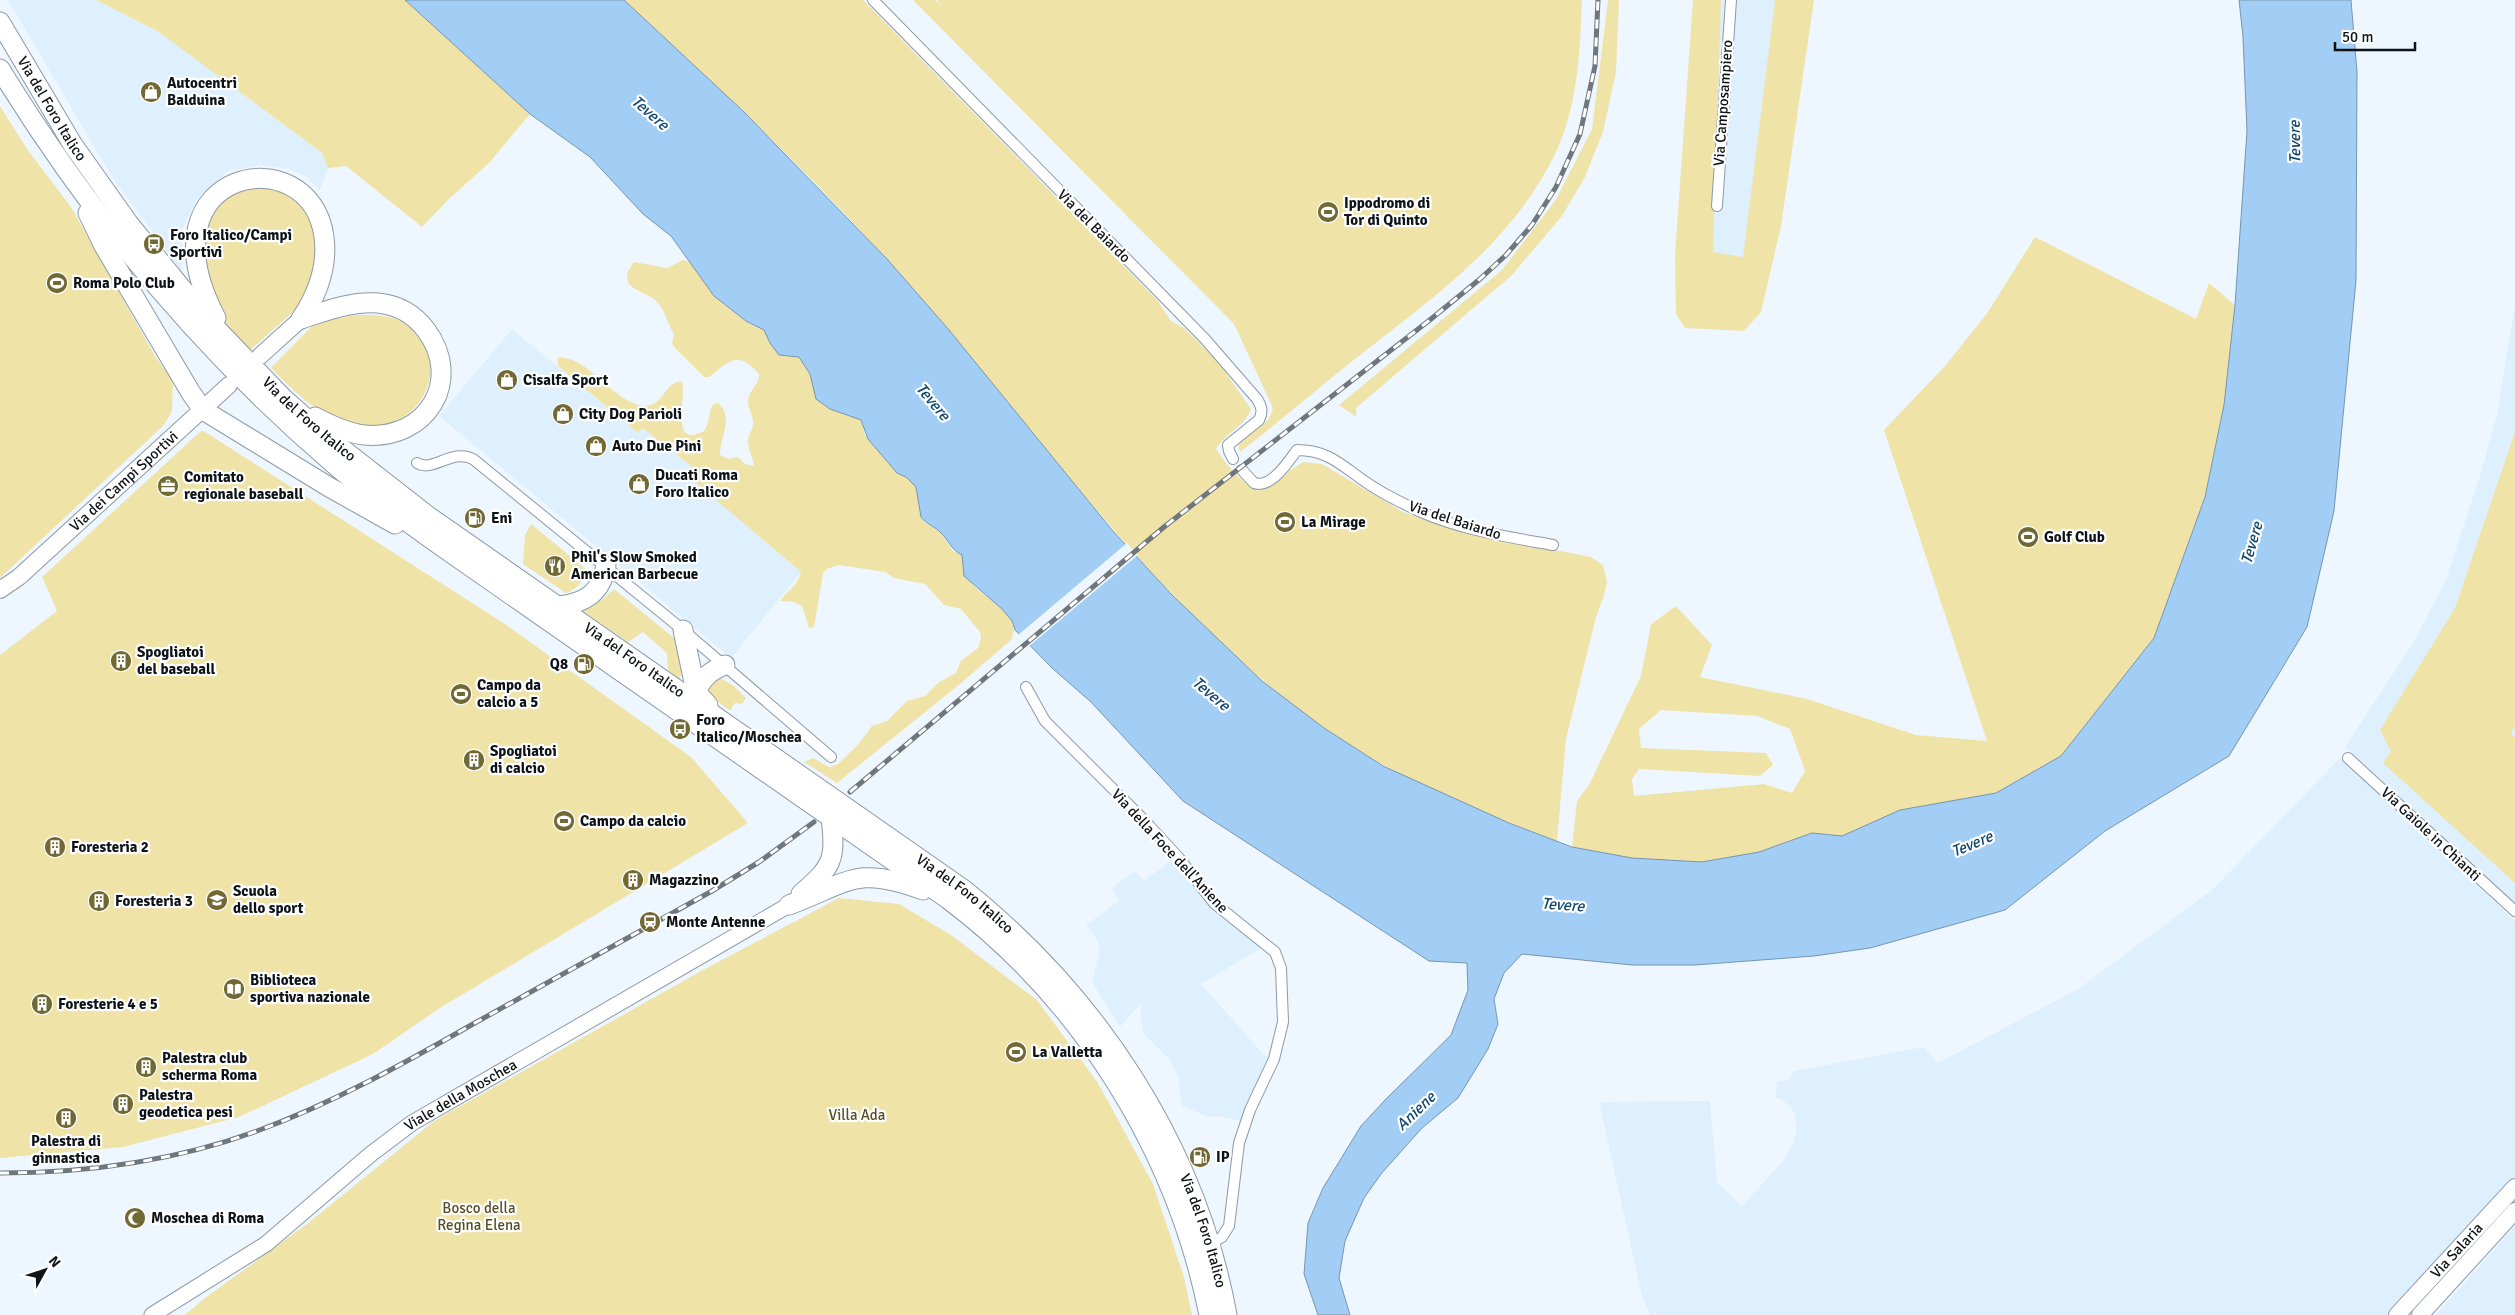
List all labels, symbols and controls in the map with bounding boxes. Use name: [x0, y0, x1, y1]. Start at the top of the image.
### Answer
scale bar: [2335, 20, 2415, 52]
text: 50 m: [2342, 28, 2373, 46]
street label: Via Camposampiero: [1710, 39, 1736, 167]
street label: Via del Foro Italico: [13, 53, 91, 165]
place label: Autocentri Balduina: [167, 74, 237, 109]
shop icon: Autocentri Balduina: [139, 80, 163, 104]
water label: Tevere: [627, 91, 674, 135]
water label: Tevere: [2285, 119, 2305, 164]
street label: Via del Baiardo: [1054, 186, 1135, 267]
place label: Ippodromo di Tor di Quinto: [1344, 194, 1430, 229]
sports icon: Ippodromo di Tor di Quinto: [1316, 200, 1340, 224]
place label: Foro Italico/Campi Sportivi: [170, 226, 292, 261]
bus stop icon: Foro Italico/Campi Sportivi: [142, 232, 166, 256]
sports icon: Roma Polo Club: [45, 271, 69, 295]
place label: Roma Polo Club: [73, 274, 175, 292]
shop icon: Cisalfa Sport: [495, 368, 519, 392]
place label: Cisalfa Sport: [523, 371, 609, 389]
street label: Via del Foro Italico: [259, 373, 360, 465]
water label: Tevere: [912, 379, 955, 426]
shop icon: City Dog Parioli: [551, 402, 575, 426]
place label: City Dog Parioli: [579, 405, 682, 423]
street label: Via dei Campi Sportivi: [66, 427, 182, 535]
shop icon: Auto Due Pini: [584, 434, 608, 458]
place label: Auto Due Pini: [612, 437, 701, 455]
place label: Ducati Roma Foro Italico: [655, 466, 738, 501]
place label: Comitato regionale baseball: [184, 468, 304, 503]
shop icon: Ducati Roma Foro Italico: [627, 472, 651, 496]
office icon: Comitato regionale baseball: [156, 474, 180, 498]
street label: Via del Baiardo: [1406, 497, 1504, 543]
fuel station icon: Eni: [463, 506, 487, 530]
place label: Eni: [491, 509, 512, 527]
sports icon: La Mirage: [1273, 510, 1297, 534]
place label: La Mirage: [1301, 513, 1366, 531]
water label: Tevere: [2236, 519, 2268, 566]
sports icon: Golf Club: [2016, 525, 2040, 549]
place label: Golf Club: [2044, 528, 2105, 546]
place label: Phil's Slow Smoked American Barbecue: [571, 548, 698, 583]
restaurant icon: Phil's Slow Smoked American Barbecue: [543, 554, 567, 578]
street label: Via del Foro Italico: [580, 618, 688, 701]
place label: Spogliatoi del baseball: [137, 643, 216, 678]
building icon: Spogliatoi del baseball: [109, 649, 133, 673]
fuel station icon: Q8: [572, 652, 596, 676]
place label: Q8: [550, 655, 568, 673]
water label: Tevere: [1188, 673, 1235, 716]
place label: Campo da calcio a 5: [477, 676, 541, 711]
sports icon: Campo da calcio a 5: [449, 682, 473, 706]
place label: Foro Italico/Moschea: [696, 711, 802, 746]
bus stop icon: Foro Italico/Moschea: [668, 717, 692, 741]
place label: Spogliatoi di calcio: [490, 742, 557, 777]
building icon: Spogliatoi di calcio: [462, 748, 486, 772]
street label: Via Gaiole in Chianti: [2377, 783, 2485, 885]
street label: Via della Foce dell'Aniene: [1108, 785, 1232, 917]
sports icon: Campo da calcio: [552, 809, 576, 833]
place label: Campo da calcio: [580, 812, 686, 830]
water label: Tevere: [1948, 826, 1997, 862]
building icon: Foresteria 2: [43, 835, 67, 859]
place label: Foresteria 2: [71, 838, 149, 856]
street label: Via del Foro Italico: [913, 850, 1018, 937]
building icon: Magazzino: [621, 868, 645, 892]
place label: Magazzino: [649, 871, 719, 889]
place label: Scuola dello sport: [233, 882, 304, 917]
school or university icon: Scuola dello sport: [205, 888, 229, 912]
building icon: Foresteria 3: [87, 889, 111, 913]
place label: Foresteria 3: [115, 892, 193, 910]
water label: Tevere: [1541, 894, 1586, 917]
station icon: Monte Antenne: [638, 910, 662, 934]
place label: Monte Antenne: [666, 913, 765, 931]
place label: Biblioteca sportiva nazionale: [250, 971, 370, 1006]
library icon: Biblioteca sportiva nazionale: [222, 977, 246, 1001]
building icon: Foresterie 4 e 5: [30, 992, 54, 1016]
place label: Foresterie 4 e 5: [58, 995, 158, 1013]
sports icon: La Valletta: [1004, 1040, 1028, 1064]
place label: La Valletta: [1032, 1043, 1103, 1061]
place label: Palestra club scherma Roma: [162, 1049, 257, 1084]
building icon: Palestra club scherma Roma: [134, 1055, 158, 1079]
street label: Viale della Moschea: [400, 1055, 520, 1135]
place label: Palestra geodetica pesi: [139, 1086, 233, 1121]
water label: Aniene: [1392, 1087, 1441, 1135]
building icon: Palestra geodetica pesi: [111, 1092, 135, 1116]
building icon: Palestra di ginnastica: [54, 1106, 78, 1130]
park label: Villa Ada: [829, 1106, 885, 1124]
place label: Palestra di ginnastica: [31, 1132, 101, 1167]
fuel station icon: IP: [1188, 1145, 1212, 1169]
place label: IP: [1216, 1148, 1230, 1166]
street label: Via del Foro Italico: [1176, 1171, 1230, 1290]
park label: Bosco della Regina Elena: [437, 1199, 521, 1234]
mosque icon: Moschea di Roma: [123, 1206, 147, 1230]
place label: Moschea di Roma: [151, 1209, 264, 1227]
street label: Via Salaria: [2427, 1219, 2487, 1282]
north arrow: [20, 1245, 70, 1295]
text: N: [45, 1253, 64, 1271]

